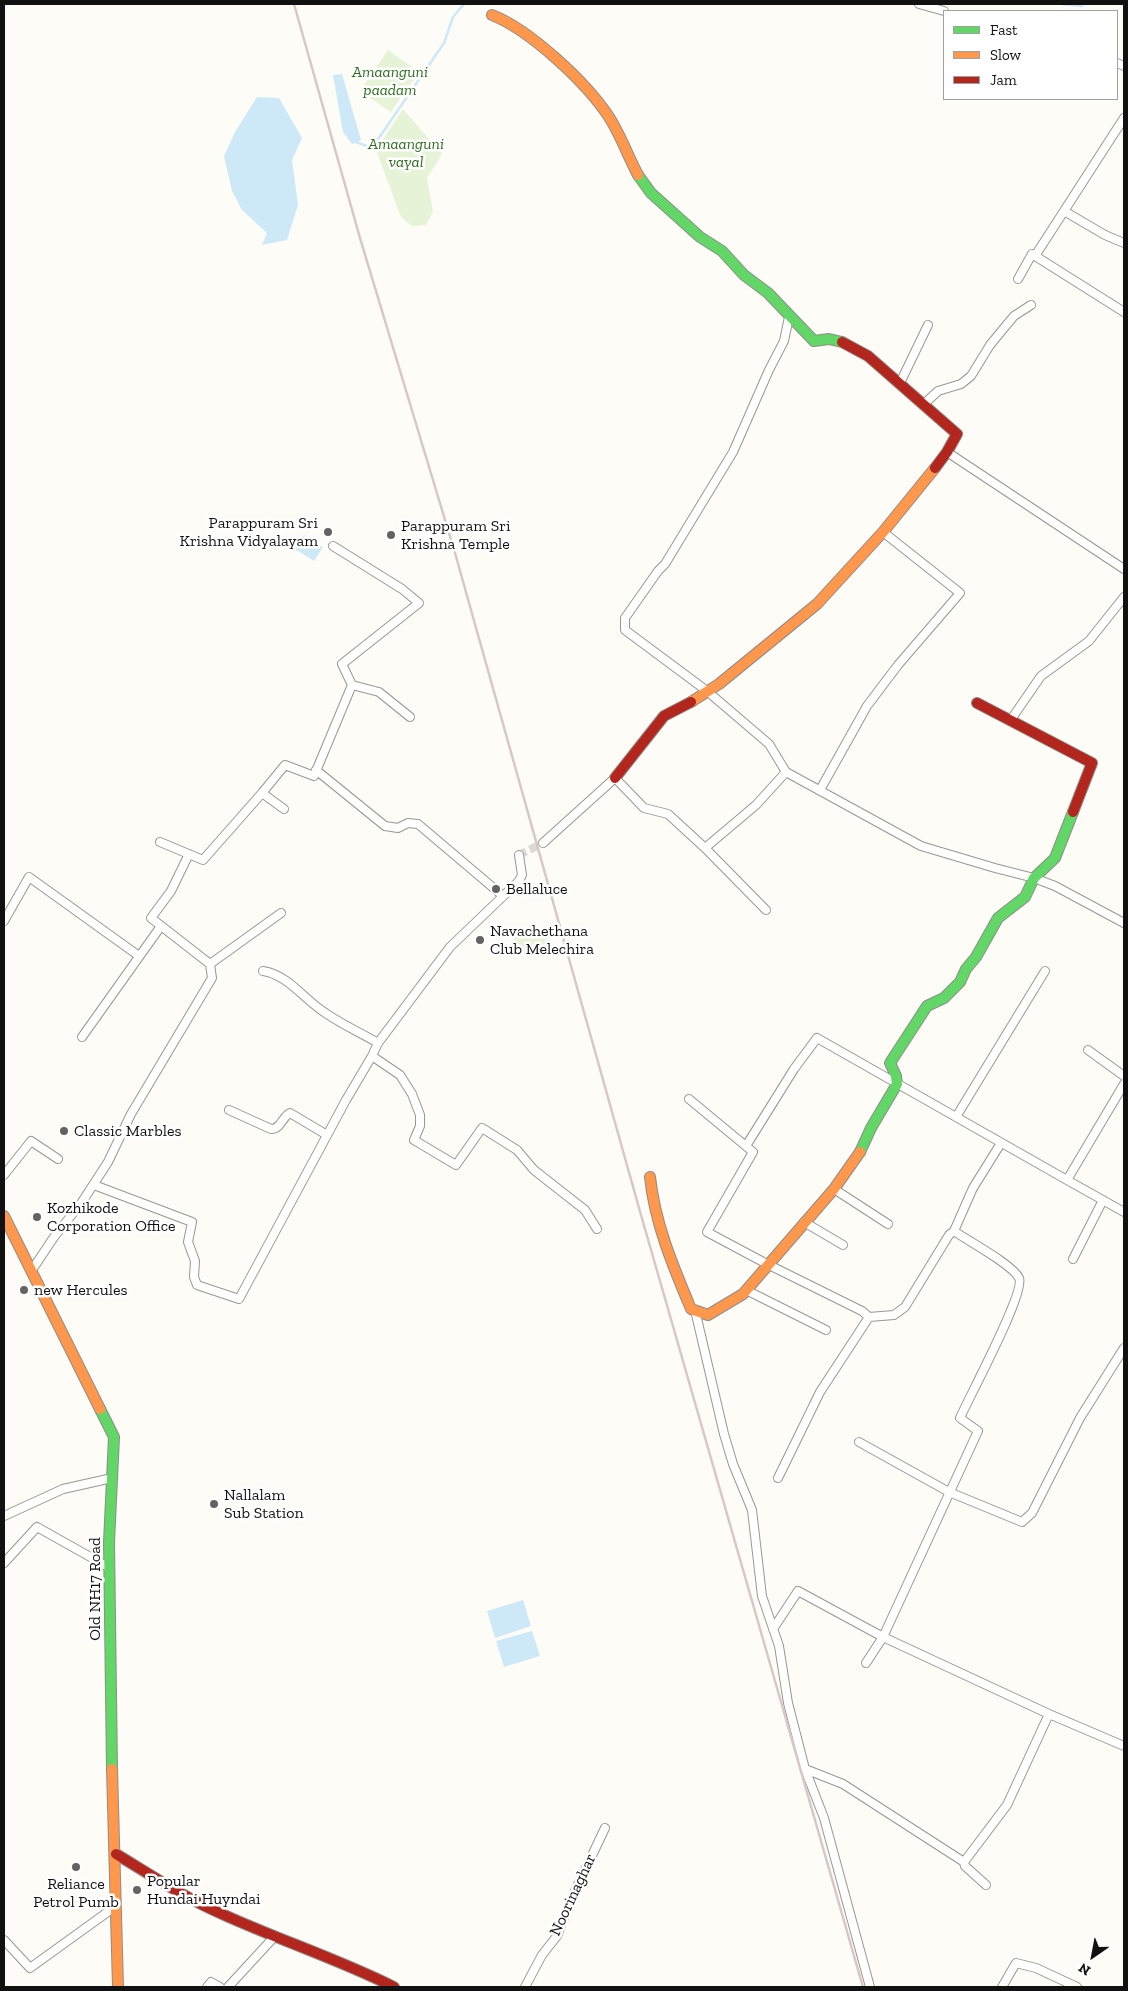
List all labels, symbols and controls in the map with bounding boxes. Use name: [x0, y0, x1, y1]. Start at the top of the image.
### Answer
legend: [943, 10, 1118, 100]
text: Fast: [990, 21, 1018, 39]
text: Slow: [990, 46, 1021, 64]
park label: Amaanguni paadam: [352, 62, 428, 100]
text: Jam: [990, 71, 1017, 89]
park label: Amaanguni vayal: [368, 134, 444, 172]
place label: Parappuram Sri Krishna Vidyalayam: [180, 513, 318, 551]
place label: Parappuram Sri Krishna Temple: [401, 516, 510, 554]
marker: Parappuram Sri Krishna Vidyalayam: [322, 526, 334, 538]
marker: Parappuram Sri Krishna Temple: [385, 529, 397, 541]
place label: Bellaluce: [506, 879, 568, 899]
marker: Bellaluce: [490, 883, 502, 895]
place label: Navachethana Club Melechira: [490, 921, 594, 959]
marker: Navachethana Club Melechira: [474, 934, 486, 946]
place label: Classic Marbles: [74, 1121, 182, 1141]
marker: Classic Marbles: [58, 1125, 70, 1137]
place label: Kozhikode Corporation Office: [47, 1198, 176, 1236]
marker: Kozhikode Corporation Office: [31, 1211, 43, 1223]
place label: new Hercules: [34, 1280, 128, 1300]
marker: new Hercules: [18, 1284, 30, 1296]
place label: Nallalam Sub Station: [224, 1485, 304, 1523]
marker: Nallalam Sub Station: [208, 1498, 220, 1510]
street label: Old NH17 Road: [85, 1537, 105, 1641]
street label: Noorinaghar: [546, 1851, 600, 1939]
marker: Reliance Petrol Pumb: [70, 1861, 82, 1873]
place label: Popular Hundai Huyndai: [147, 1871, 260, 1909]
place label: Reliance Petrol Pumb: [33, 1874, 119, 1912]
marker: Popular Hundai Huyndai: [131, 1884, 143, 1896]
north arrow: [1068, 1931, 1118, 1981]
text: N: [1075, 1959, 1094, 1979]

